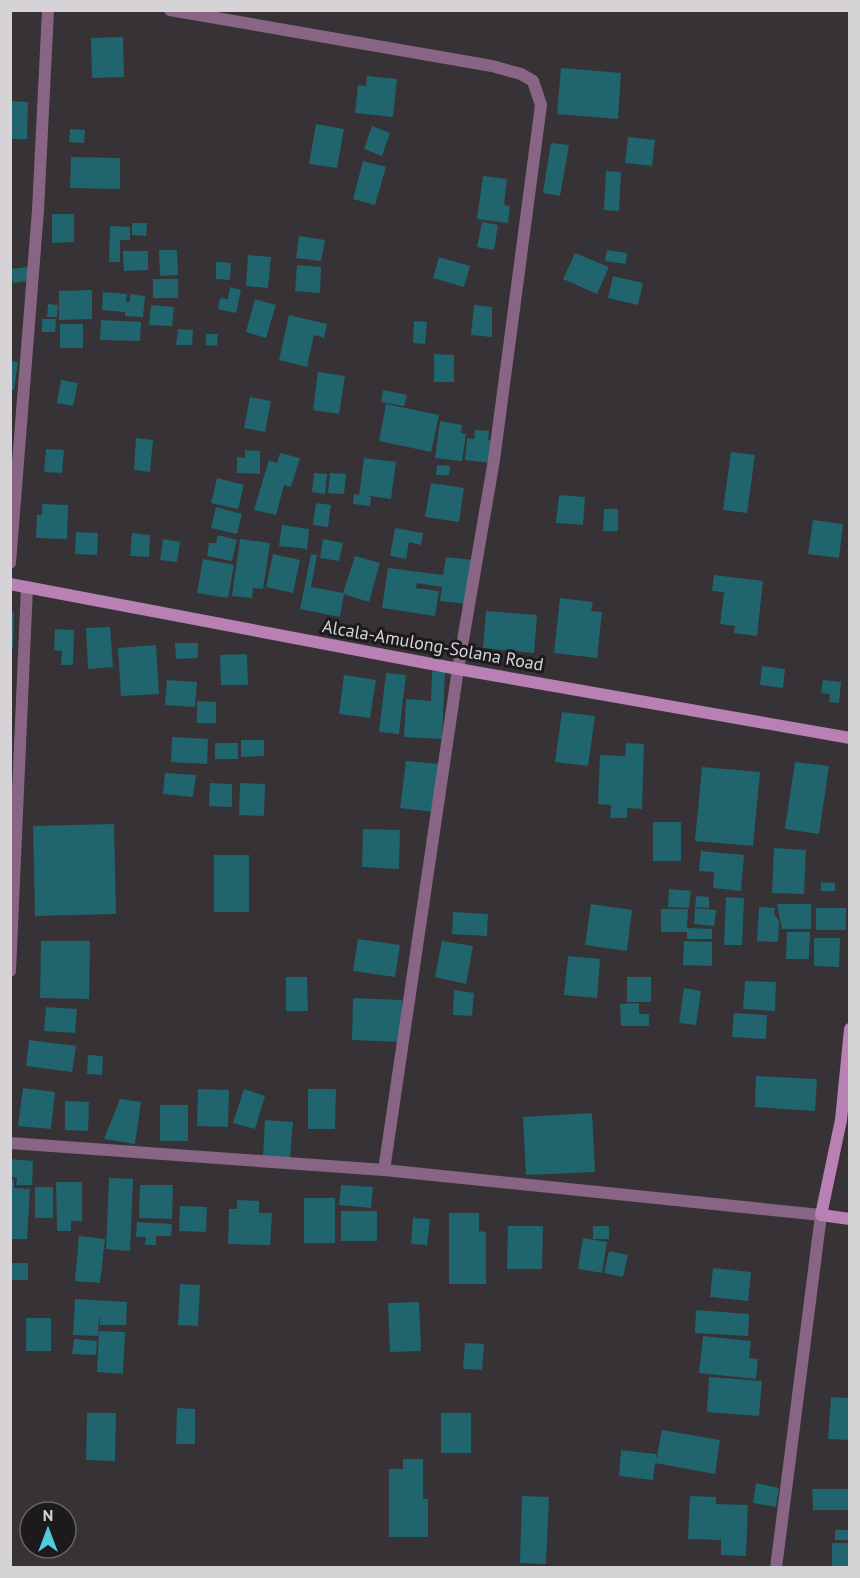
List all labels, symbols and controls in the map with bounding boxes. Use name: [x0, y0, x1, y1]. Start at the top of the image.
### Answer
street label: Alcala-Amulong-Solana Road: [321, 614, 545, 676]
north arrow: [18, 1500, 78, 1560]
text: N: [43, 1505, 53, 1525]

